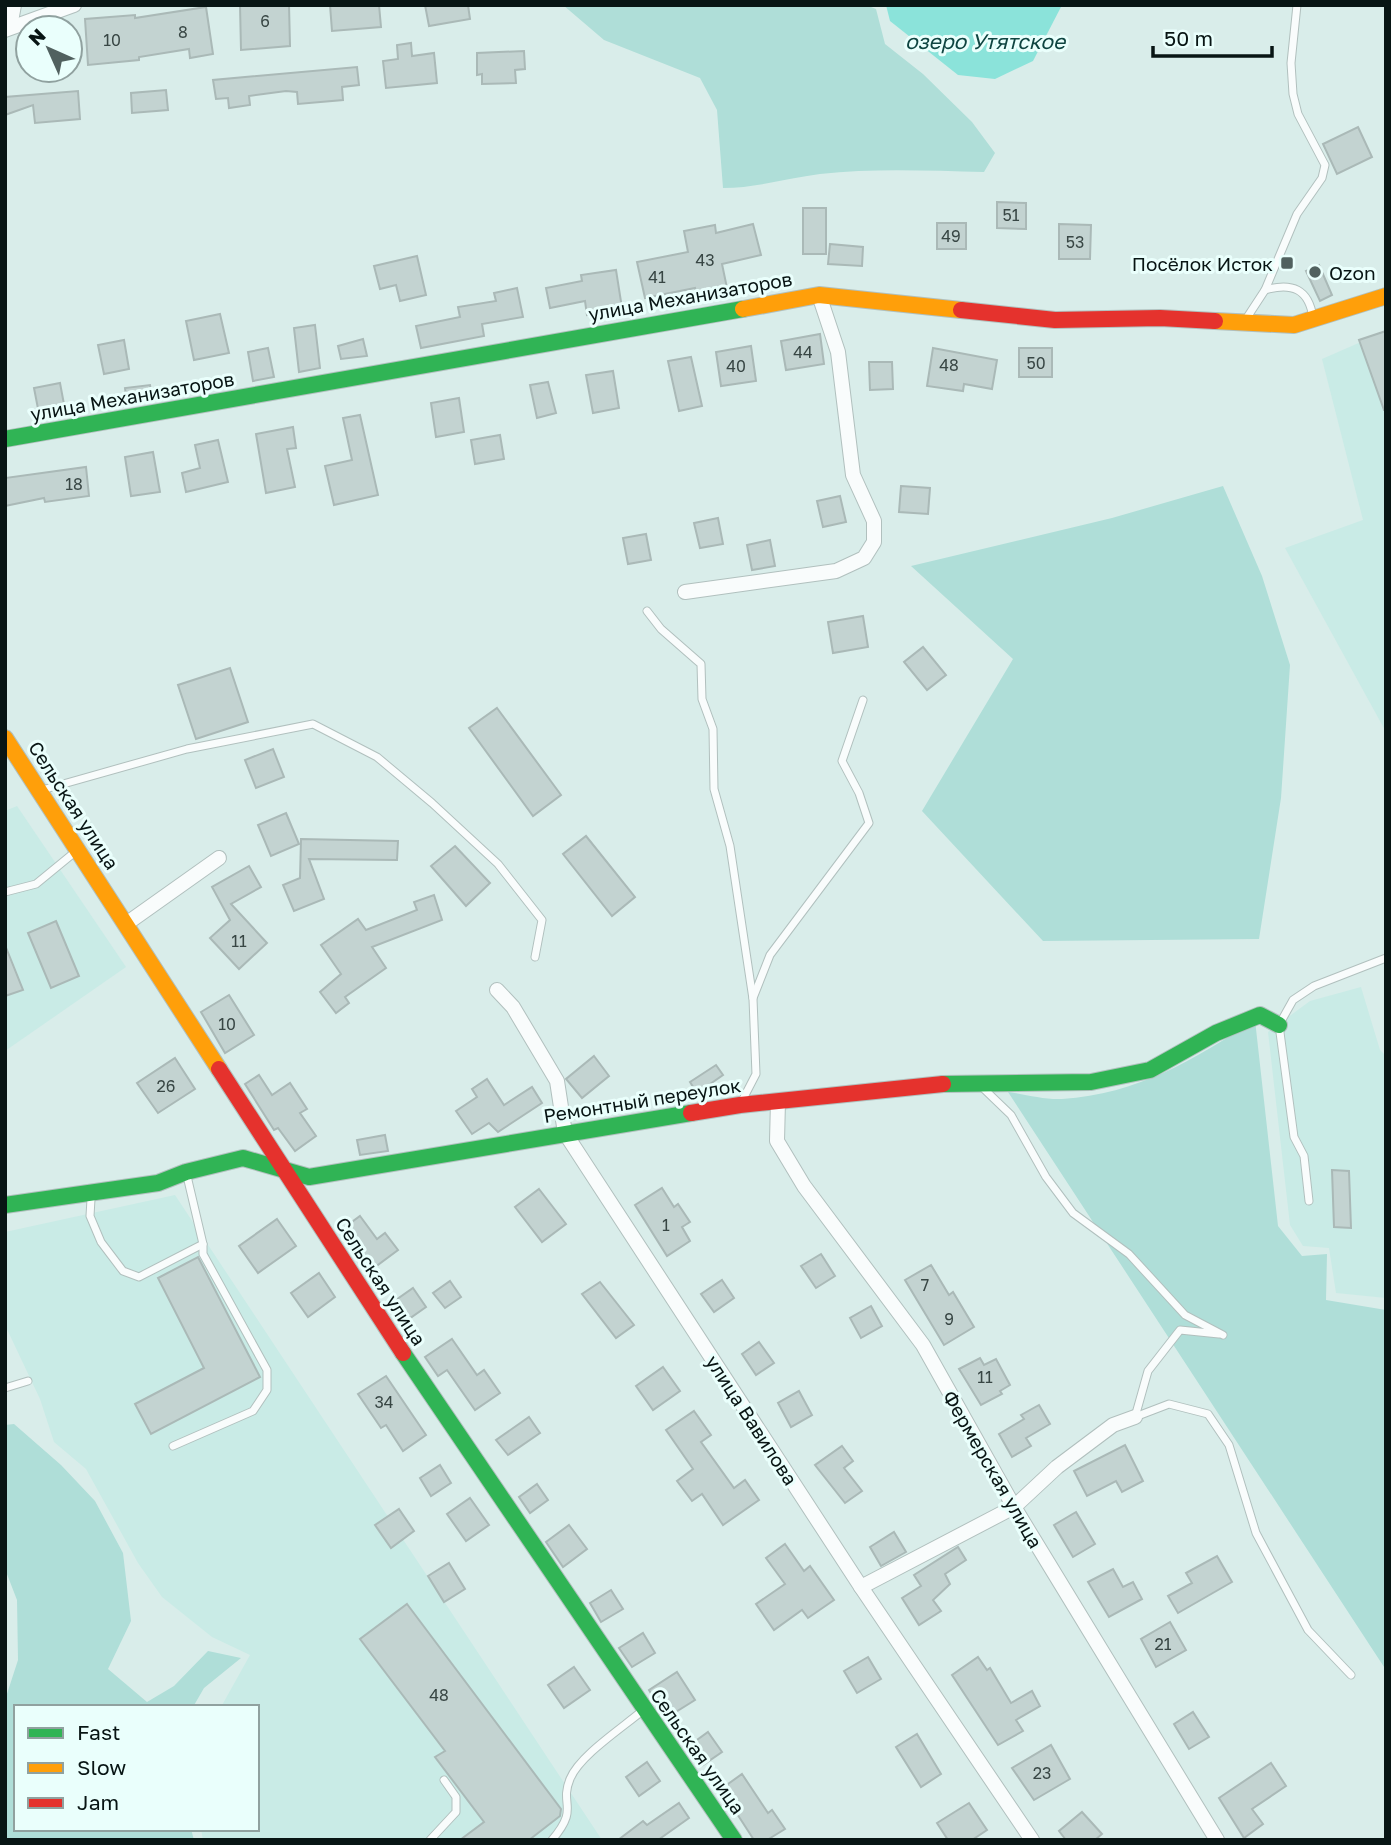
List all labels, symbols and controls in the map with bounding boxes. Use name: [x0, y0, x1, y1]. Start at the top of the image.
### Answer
house number: 6: [260, 11, 270, 31]
north arrow: [14, 14, 84, 84]
scale bar: [1153, 14, 1272, 58]
house number: 8: [178, 22, 188, 42]
text: N: [23, 23, 50, 50]
text: 50 m: [1164, 25, 1213, 51]
water label: озеро Утятское: [905, 28, 1067, 54]
house number: 10: [103, 30, 121, 50]
house number: 51: [1002, 205, 1020, 225]
house number: 49: [941, 226, 961, 246]
house number: 53: [1066, 232, 1084, 252]
house number: 43: [695, 250, 715, 270]
place label: Посёлок Исток: [1132, 252, 1273, 275]
marker: Посёлок Исток: [1279, 255, 1295, 271]
place label: Ozon: [1329, 261, 1376, 284]
marker: Ozon: [1307, 264, 1323, 280]
street label: улица Механизаторов: [586, 267, 794, 325]
house number: 41: [648, 267, 666, 287]
house number: 44: [793, 342, 813, 362]
house number: 50: [1026, 353, 1046, 373]
house number: 48: [939, 355, 959, 375]
house number: 40: [726, 356, 746, 376]
street label: улица Механизаторов: [28, 367, 236, 425]
house number: 18: [65, 474, 83, 494]
street label: Сельская улица: [24, 737, 124, 873]
house number: 11: [231, 931, 247, 951]
house number: 10: [218, 1014, 236, 1034]
street label: Ремонтный переулок: [542, 1073, 742, 1127]
house number: 26: [157, 1076, 175, 1096]
street label: Сельская улица: [331, 1213, 431, 1349]
house number: 1: [662, 1215, 670, 1235]
house number: 7: [921, 1275, 929, 1295]
house number: 9: [944, 1309, 954, 1329]
street label: улица Вавилова: [701, 1351, 803, 1489]
house number: 11: [977, 1367, 993, 1387]
street label: Фермерская улица: [938, 1386, 1048, 1552]
house number: 34: [374, 1392, 394, 1412]
house number: 21: [1154, 1634, 1172, 1654]
street label: Сельская улица: [646, 1684, 750, 1818]
house number: 48: [429, 1685, 449, 1705]
legend: [14, 1705, 259, 1831]
text: Fast: [77, 1719, 120, 1745]
text: Slow: [77, 1754, 126, 1780]
house number: 23: [1033, 1763, 1051, 1783]
text: Jam: [77, 1789, 119, 1815]

